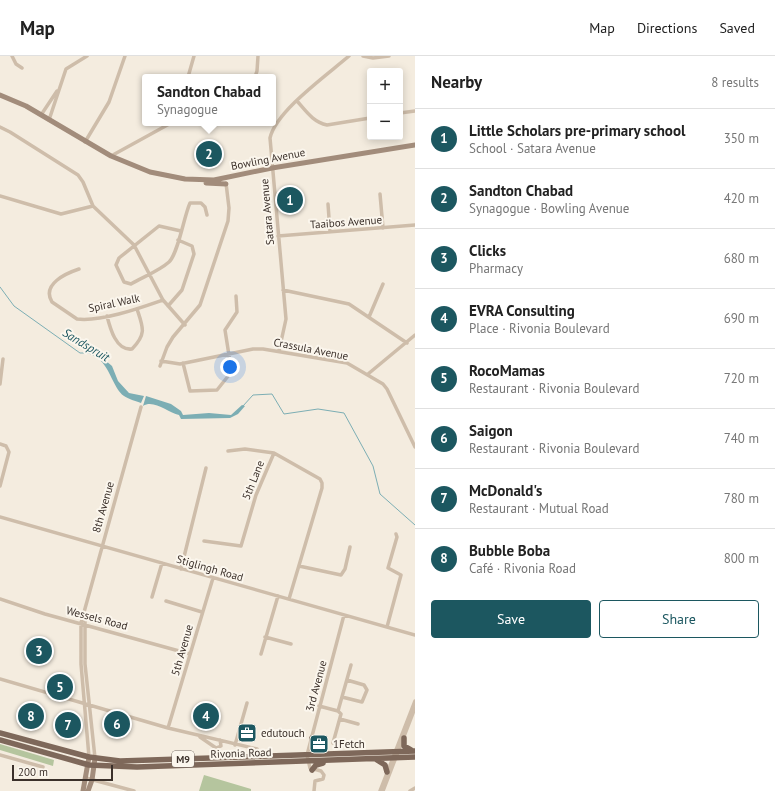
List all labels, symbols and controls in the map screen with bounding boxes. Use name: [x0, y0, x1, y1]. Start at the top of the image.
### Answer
text: Map: [20, 16, 55, 40]
text: Map: [589, 19, 615, 37]
text: Directions: [637, 19, 697, 37]
text: Saved: [719, 19, 755, 37]
map controls: [367, 68, 403, 140]
button: +: [367, 68, 403, 104]
text: Nearby: [431, 71, 482, 93]
popup: [142, 74, 276, 126]
text: 8 results: [711, 74, 759, 91]
text: Sandton Chabad: [157, 82, 261, 101]
text: Synagogue: [157, 101, 218, 118]
button: −: [367, 104, 403, 140]
text: Little Scholars pre-primary school: [469, 121, 685, 140]
text: 1: [440, 130, 448, 147]
text: 350 m: [724, 130, 759, 147]
pin: 2: [196, 139, 222, 169]
text: School · Satara Avenue: [469, 140, 596, 157]
street label: Bowling Avenue: [230, 145, 307, 173]
street label: Satara Avenue: [257, 178, 277, 246]
text: Sandton Chabad: [469, 181, 573, 200]
pin: 1: [277, 185, 303, 215]
text: 2: [440, 190, 448, 207]
text: 420 m: [724, 190, 759, 207]
text: Synagogue · Bowling Avenue: [469, 200, 629, 217]
street label: Taaibos Avenue: [309, 212, 383, 232]
text: Clicks: [469, 241, 506, 260]
text: 3: [440, 250, 448, 267]
text: 680 m: [724, 250, 759, 267]
text: Pharmacy: [469, 260, 523, 277]
street label: Spiral Walk: [87, 291, 142, 315]
text: EVRA Consulting: [469, 301, 575, 320]
text: 4: [440, 310, 448, 327]
text: 690 m: [724, 310, 759, 327]
text: Place · Rivonia Boulevard: [469, 320, 610, 337]
water label: Sandspruit: [60, 325, 113, 365]
street label: Crassula Avenue: [272, 335, 350, 363]
your location: [220, 357, 240, 377]
text: RocoMamas: [469, 361, 545, 380]
text: 5: [440, 370, 448, 387]
text: 720 m: [724, 370, 759, 387]
text: Restaurant · Rivonia Boulevard: [469, 380, 639, 397]
text: Saigon: [469, 421, 513, 440]
text: 6: [440, 430, 448, 447]
text: 740 m: [724, 430, 759, 447]
text: Restaurant · Rivonia Boulevard: [469, 440, 639, 457]
street label: 5th Lane: [239, 458, 267, 502]
street label: 8th Avenue: [89, 479, 117, 534]
text: McDonald's: [469, 481, 542, 500]
text: 7: [440, 490, 448, 507]
text: 780 m: [724, 490, 759, 507]
text: Restaurant · Mutual Road: [469, 500, 609, 517]
text: Bubble Boba: [469, 541, 550, 560]
text: 8: [440, 550, 448, 567]
text: 800 m: [724, 550, 759, 567]
street label: Stiglingh Road: [175, 552, 245, 584]
text: Café · Rivonia Road: [469, 560, 576, 577]
button: Save: [431, 600, 591, 638]
button: Share: [599, 600, 759, 638]
street label: Wessels Road: [65, 603, 129, 633]
street label: 5th Avenue: [168, 622, 196, 677]
pin: 3: [26, 636, 52, 666]
street label: 3rd Avenue: [302, 658, 330, 713]
pin: 5: [47, 672, 73, 702]
pin: 8: [18, 701, 44, 731]
pin: 4: [193, 701, 219, 731]
pin: 6: [104, 709, 130, 739]
pin: 7: [55, 710, 81, 740]
office icon: edutouch: [236, 722, 258, 744]
place label: edutouch: [261, 726, 305, 740]
office icon: 1Fetch: [308, 733, 330, 755]
place label: 1Fetch: [333, 737, 365, 751]
street label: Rivonia Road: [210, 745, 272, 761]
road number: M9: [172, 751, 194, 767]
scale bar: [12, 763, 113, 782]
text: 200 m: [18, 765, 48, 779]

